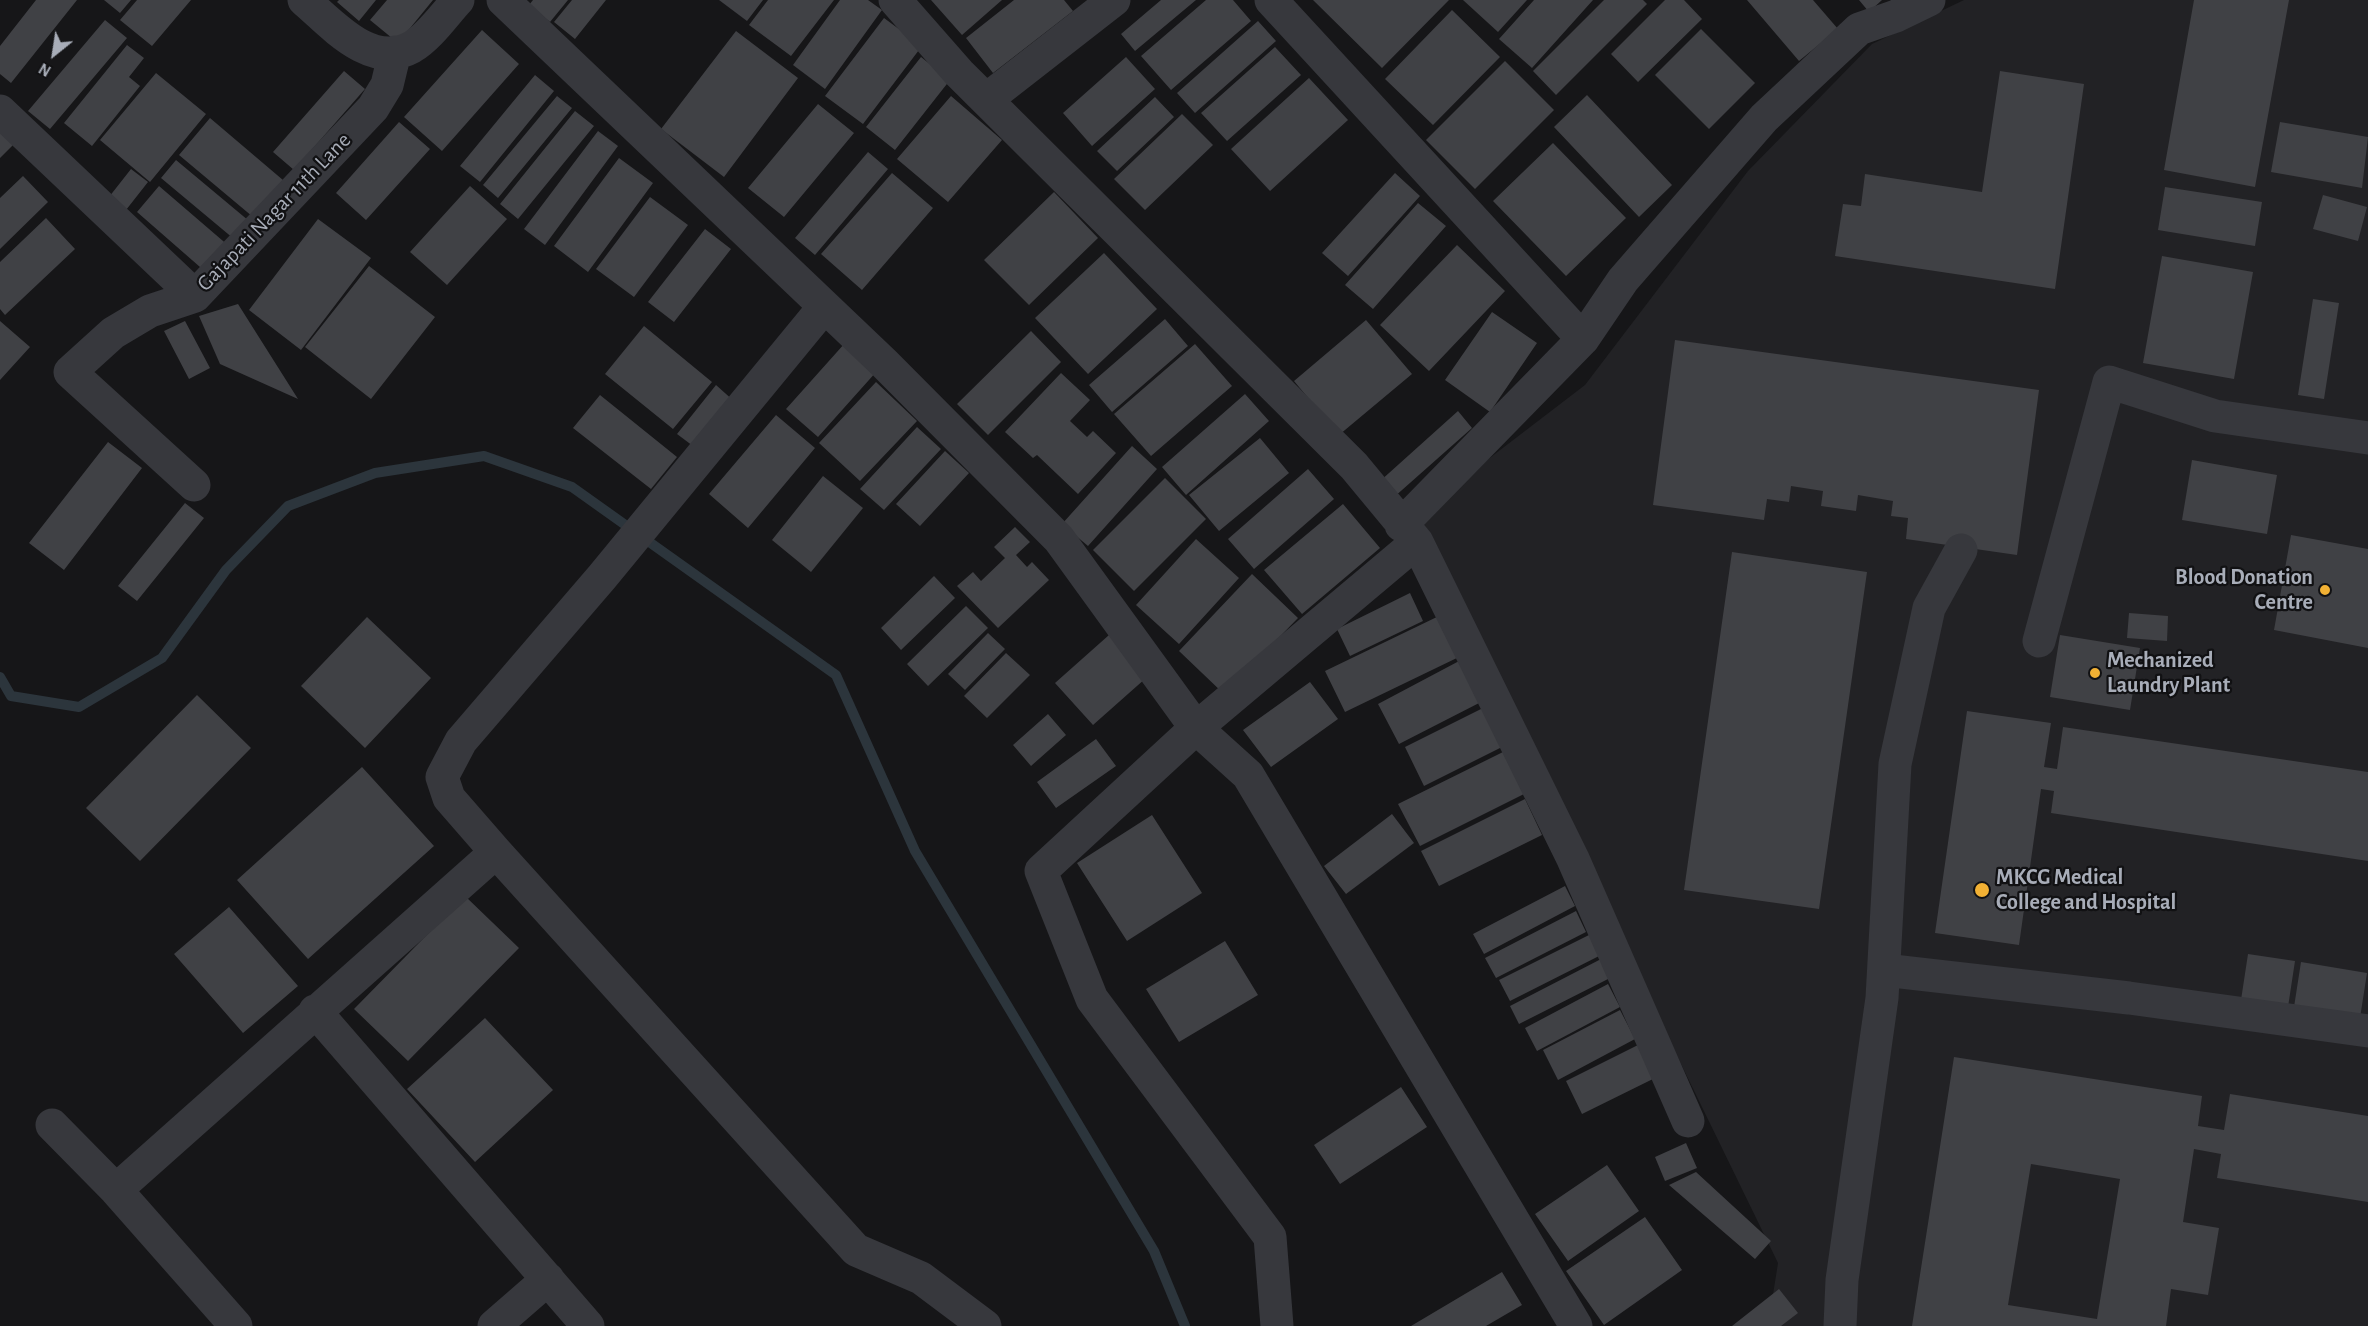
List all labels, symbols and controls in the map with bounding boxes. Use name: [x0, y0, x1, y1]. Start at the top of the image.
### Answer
north arrow: [24, 24, 84, 84]
text: N: [36, 60, 54, 79]
street label: Gajapati Nagar 11th Lane: [192, 127, 356, 297]
place label: Blood Donation Centre: [2175, 564, 2313, 616]
marker: Blood Donation Centre: [2318, 583, 2332, 597]
place label: Mechanized Laundry Plant: [2107, 647, 2230, 698]
marker: Mechanized Laundry Plant: [2088, 666, 2102, 680]
place label: MKCG Medical College and Hospital: [1996, 864, 2176, 915]
marker: MKCG Medical College and Hospital: [1973, 881, 1991, 899]

